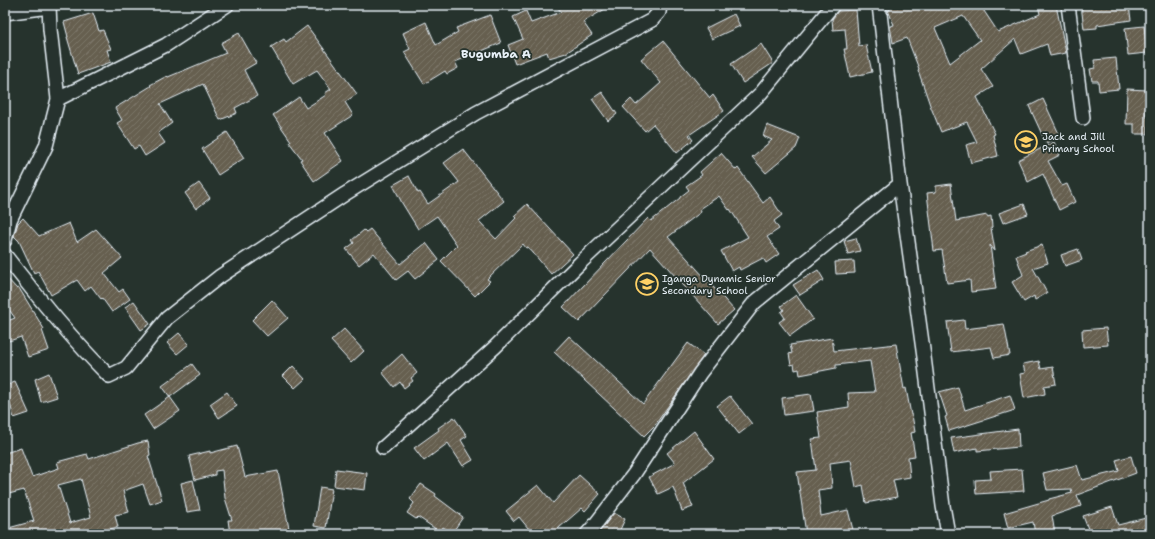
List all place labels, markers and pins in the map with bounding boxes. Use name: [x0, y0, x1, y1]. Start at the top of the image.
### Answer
school or university icon: Jack and Jill Primary School: [1013, 129, 1039, 155]
place label: Jack and Jill Primary School: [1042, 130, 1114, 155]
school or university icon: Iganga Dynamic Senior Secondary School: [634, 271, 660, 297]
place label: Iganga Dynamic Senior Secondary School: [662, 272, 776, 297]

